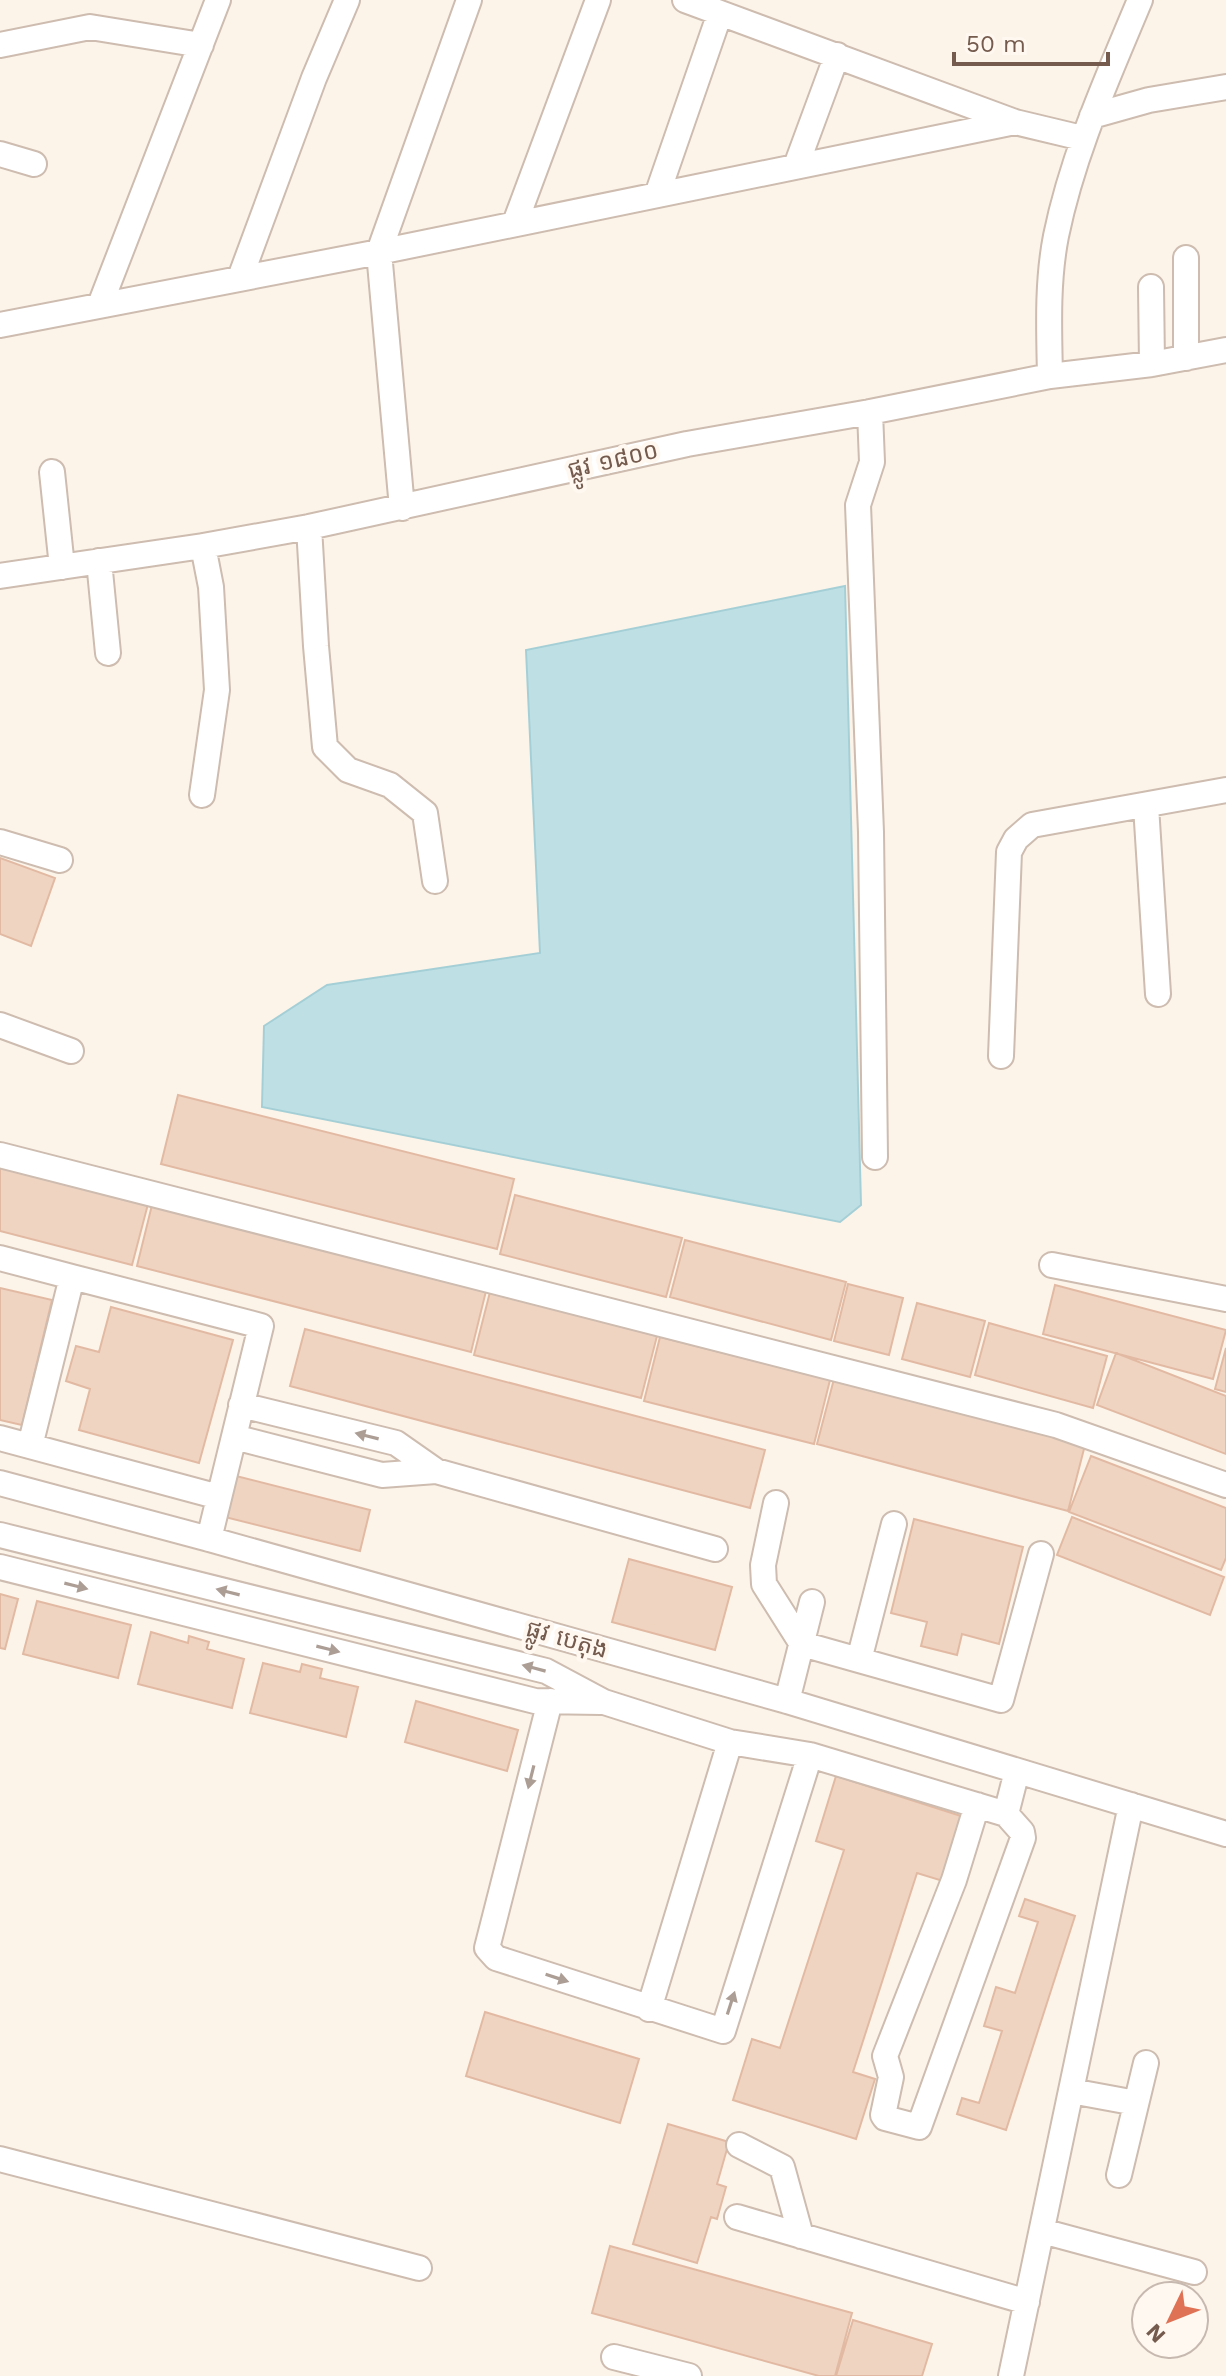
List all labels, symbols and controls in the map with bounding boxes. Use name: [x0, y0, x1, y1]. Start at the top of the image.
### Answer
scale bar: [954, 16, 1108, 66]
text: 50 m: [966, 30, 1026, 58]
street label: ផ្លូវ ១៨០០: [565, 436, 663, 492]
one-way arrow: [354, 1430, 379, 1442]
one-way arrow: [63, 1581, 88, 1593]
one-way arrow: [215, 1585, 240, 1597]
street label: ផ្លូវ បេតុង: [521, 1614, 611, 1672]
one-way arrow: [316, 1644, 341, 1656]
one-way arrow: [522, 1662, 547, 1674]
one-way arrow: [525, 1765, 537, 1790]
one-way arrow: [545, 1973, 569, 1985]
one-way arrow: [726, 1991, 738, 2015]
north arrow: [1130, 2280, 1210, 2360]
text: N: [1141, 2319, 1170, 2348]

